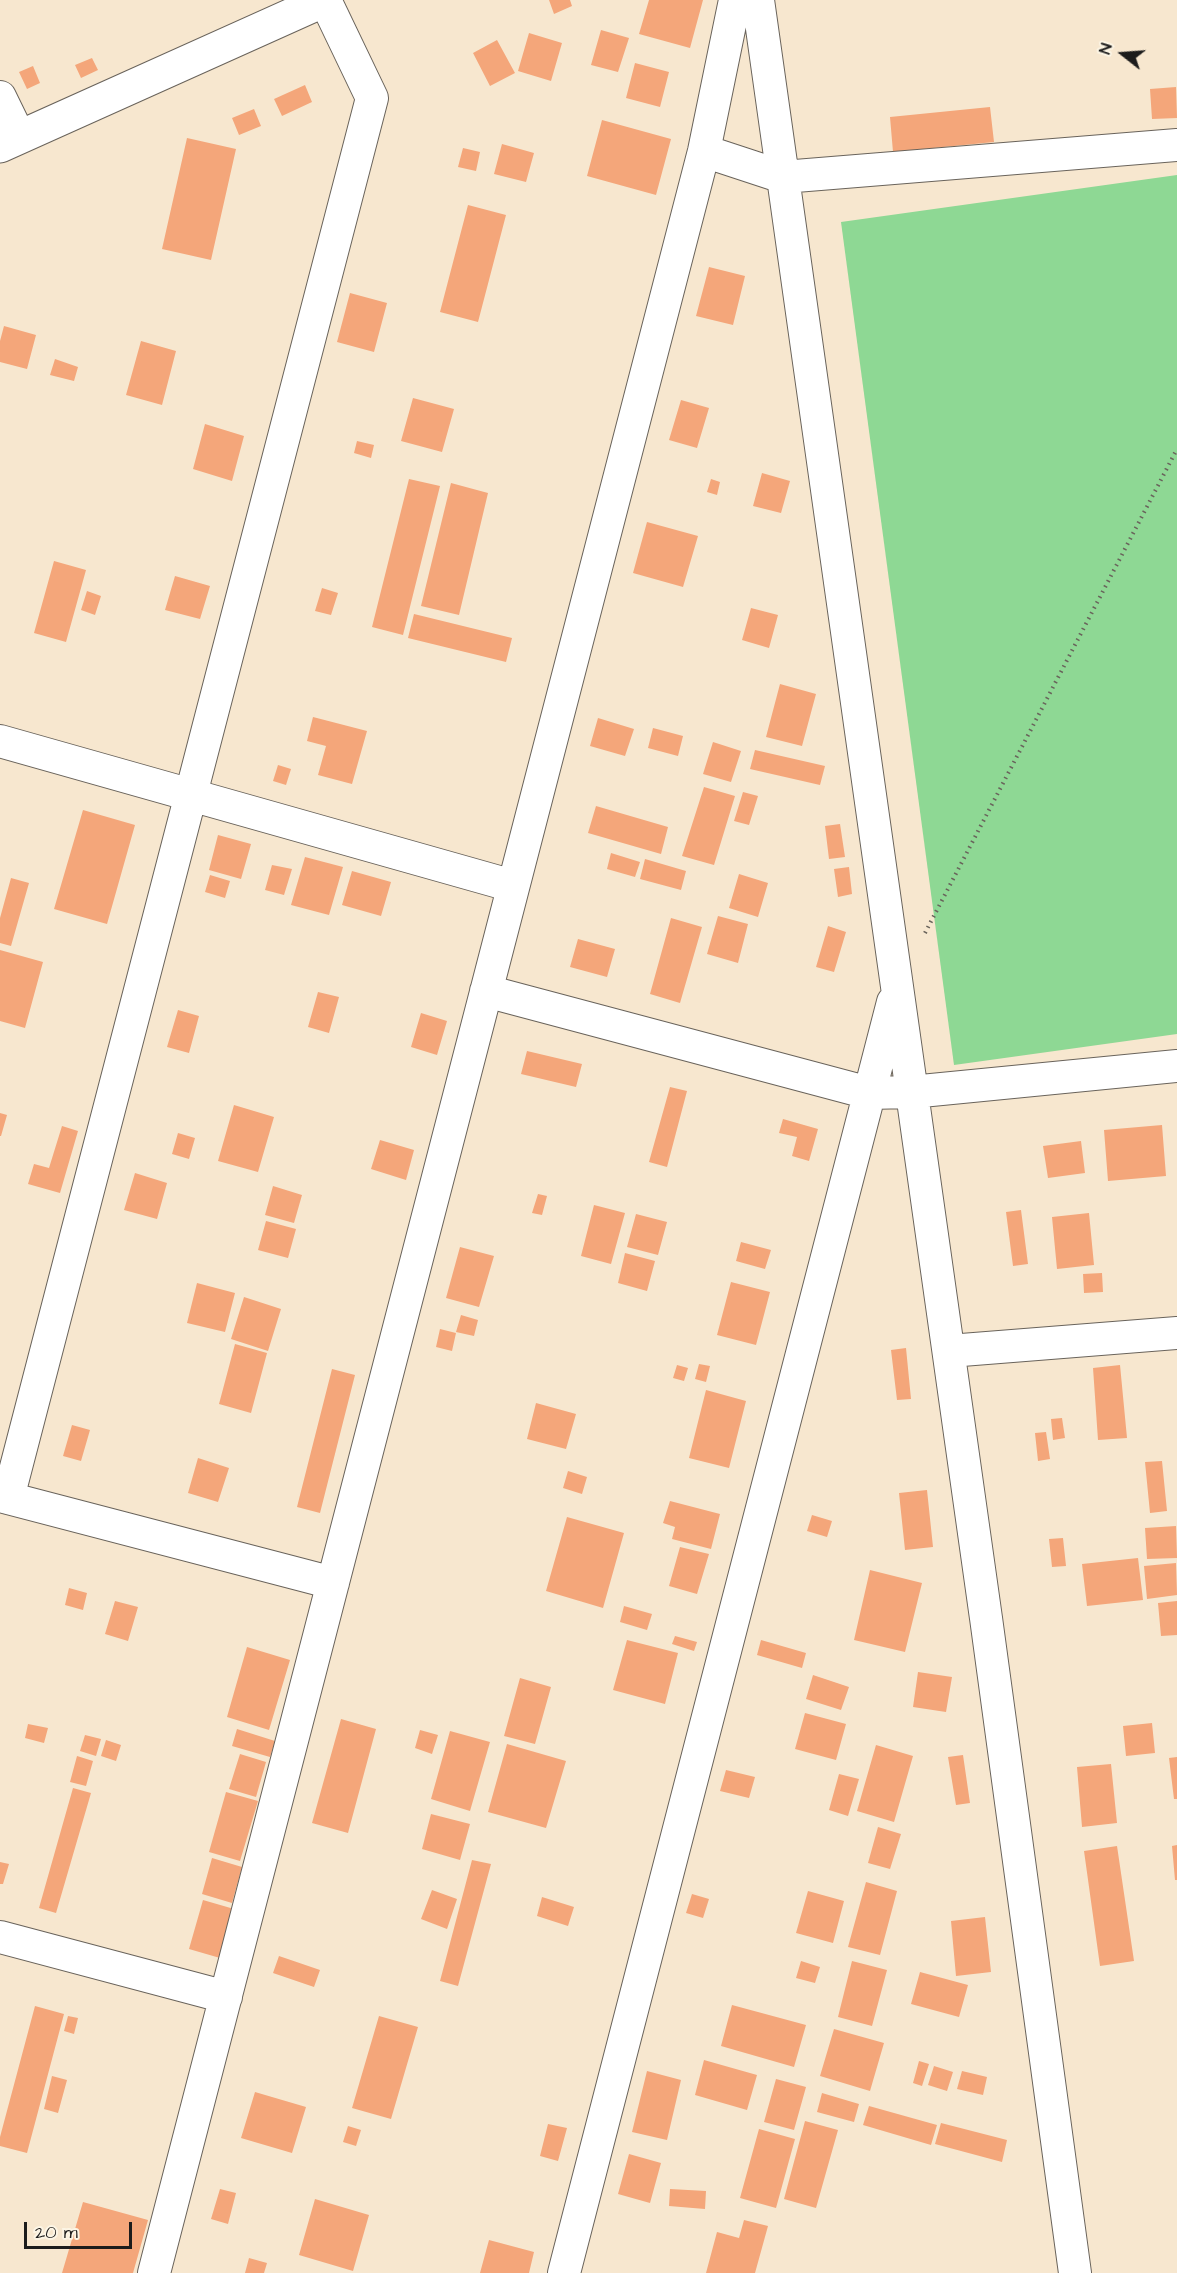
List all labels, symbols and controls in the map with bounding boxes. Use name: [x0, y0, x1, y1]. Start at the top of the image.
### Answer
north arrow: [1093, 24, 1153, 84]
text: N: [1094, 41, 1118, 57]
scale bar: [27, 2210, 135, 2248]
text: 20 m: [35, 2220, 78, 2245]

